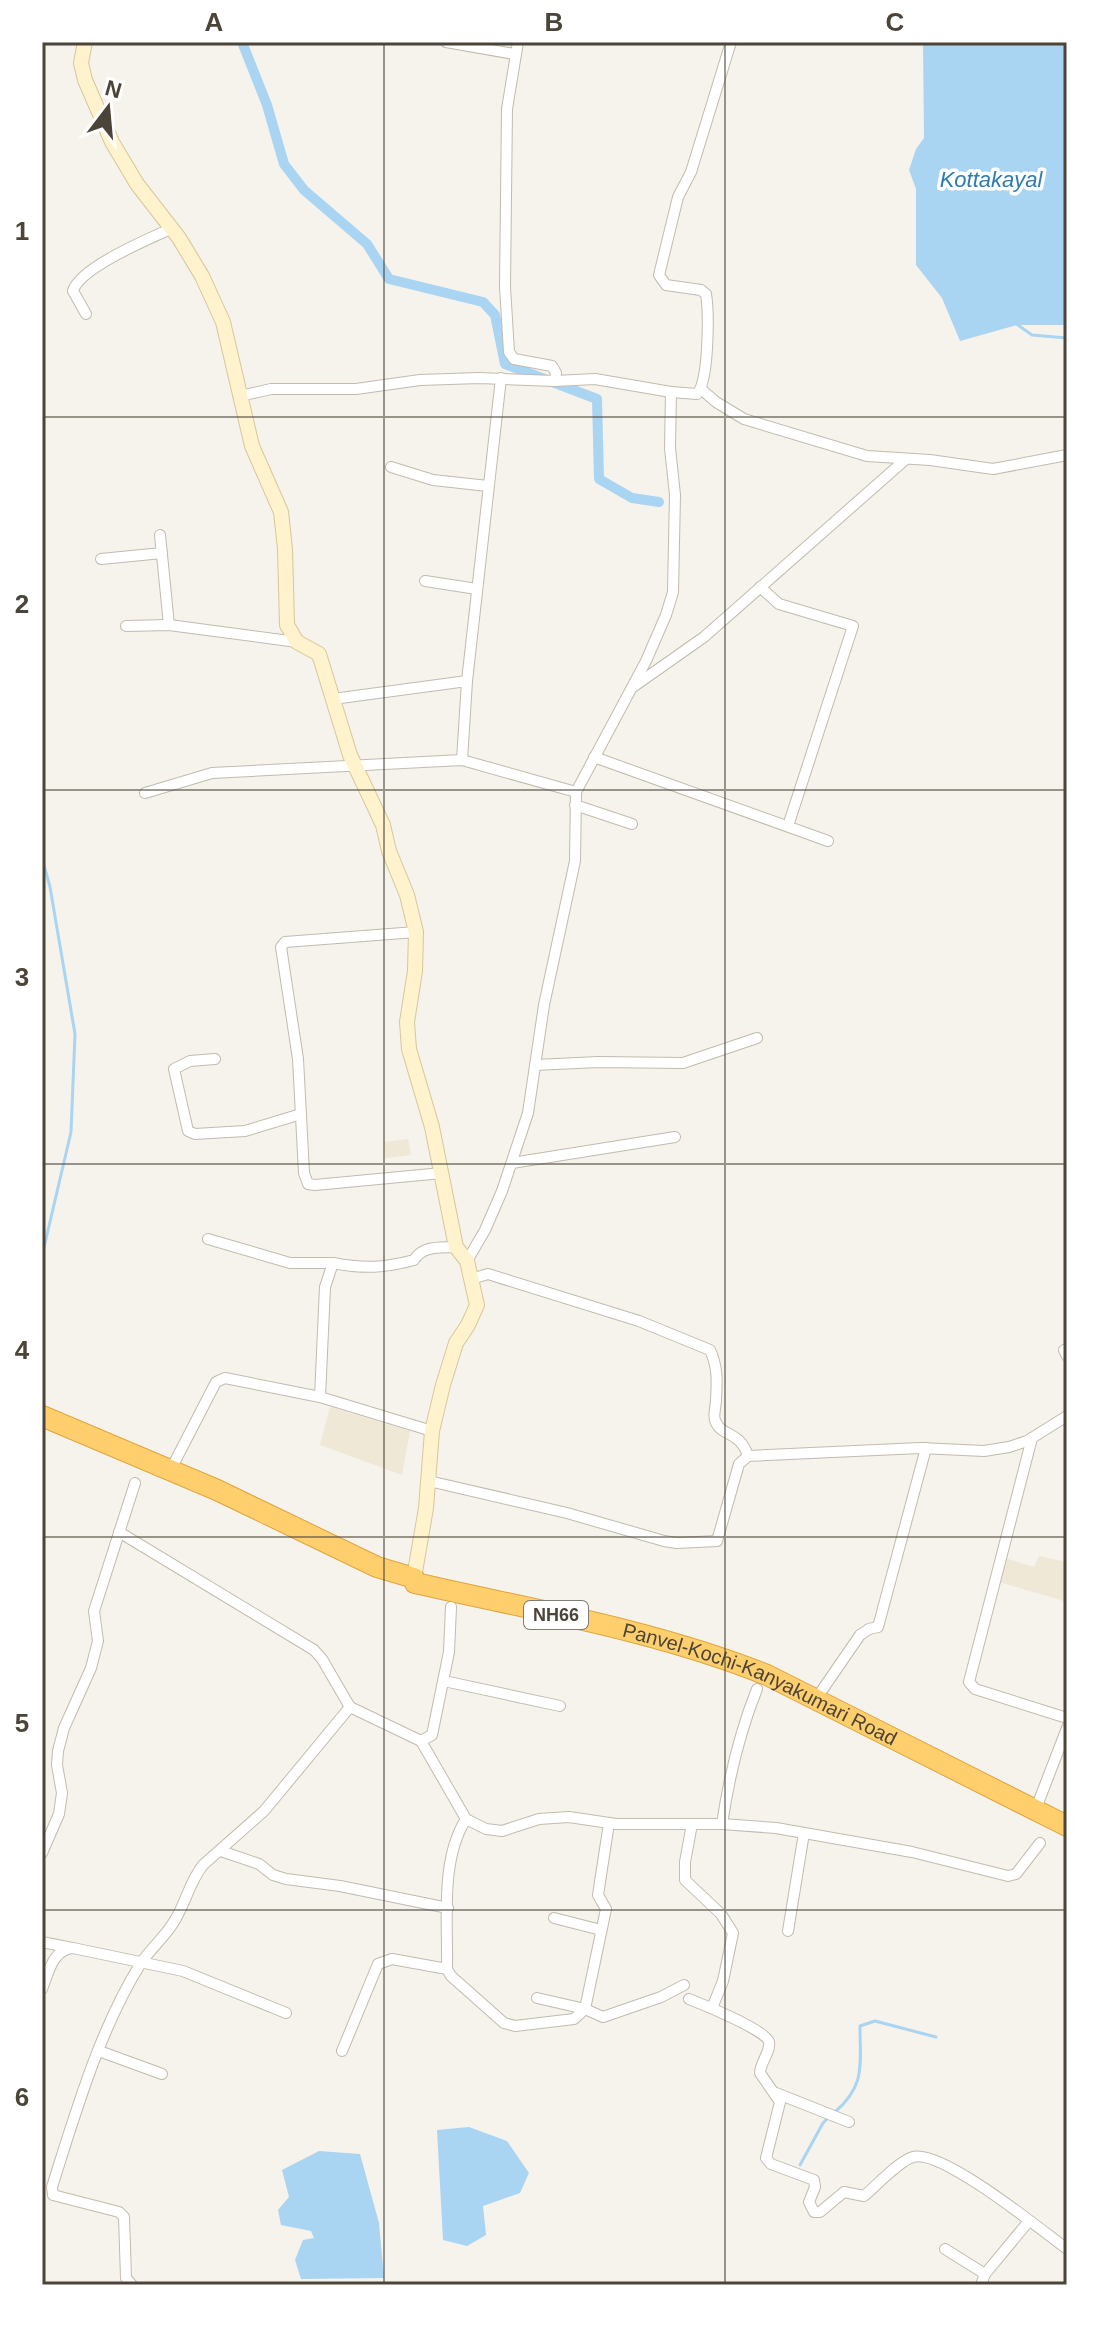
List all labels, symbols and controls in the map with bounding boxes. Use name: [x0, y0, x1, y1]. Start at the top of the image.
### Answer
text: A: [205, 7, 224, 37]
text: B: [545, 7, 563, 37]
text: C: [886, 7, 905, 37]
north arrow: [68, 68, 148, 148]
text: N: [102, 75, 124, 103]
water label: Kottakayal: [940, 167, 1043, 192]
text: 1: [15, 216, 29, 246]
text: 2: [15, 589, 29, 619]
text: 3: [15, 962, 29, 992]
text: 4: [15, 1335, 30, 1365]
road number: NH66: [524, 1601, 588, 1629]
street label: Panvel-Kochi-Kanyakumari Road: [621, 1619, 900, 1749]
text: 5: [15, 1708, 29, 1738]
text: 6: [15, 2082, 29, 2112]

